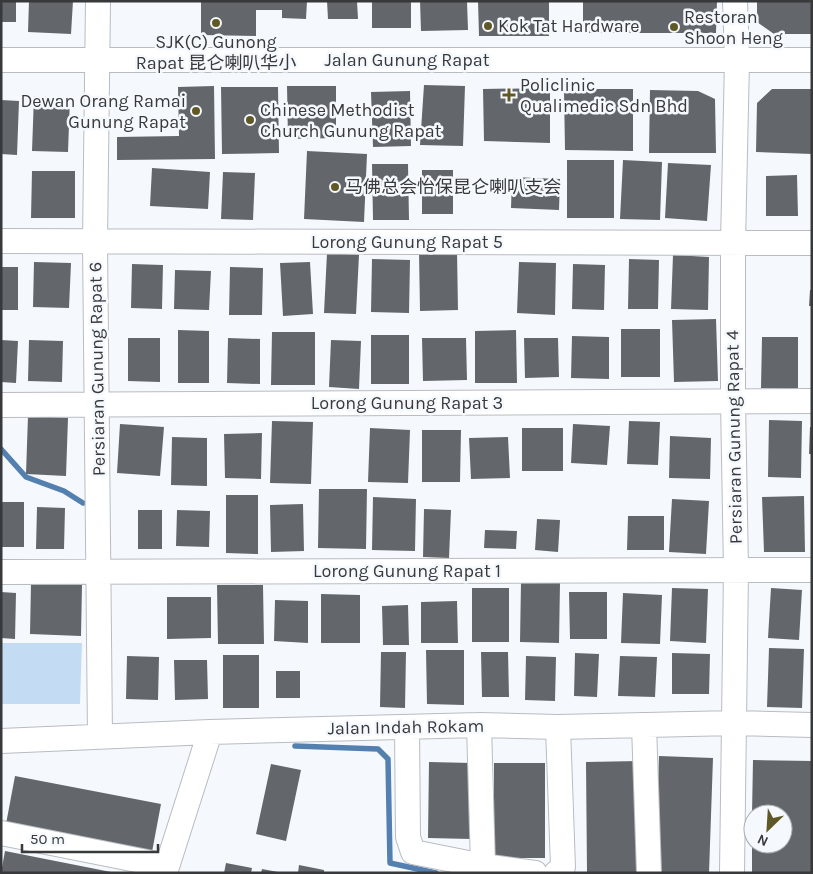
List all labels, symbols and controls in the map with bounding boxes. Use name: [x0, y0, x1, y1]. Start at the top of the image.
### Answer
place label: Restoran Shoon Heng: [684, 6, 783, 49]
place label: Kok Tat Hardware: [498, 15, 639, 37]
marker: SJK(C) Gunong Rapat 昆仑喇叭华小: [210, 17, 222, 29]
marker: Kok Tat Hardware: [482, 20, 494, 32]
marker: Restoran Shoon Heng: [668, 21, 680, 33]
place label: SJK(C) Gunong Rapat 昆仑喇叭华小: [136, 31, 296, 74]
street label: Jalan Gunung Rapat: [325, 49, 490, 71]
place label: Policlinic Qualimedic Sdn Bhd: [520, 74, 688, 117]
marker: Policlinic Qualimedic Sdn Bhd: [502, 88, 516, 102]
place label: Dewan Orang Ramai Gunung Rapat: [20, 90, 186, 133]
place label: Chinese Methodist Church Gunung Rapat: [260, 99, 442, 142]
marker: Dewan Orang Ramai Gunung Rapat: [190, 105, 202, 117]
marker: Chinese Methodist Church Gunung Rapat: [244, 114, 256, 126]
place label: 马佛总会怡保昆仑喇叭支会: [345, 176, 561, 198]
marker: 马佛总会怡保昆仑喇叭支会: [329, 181, 341, 193]
street label: Lorong Gunung Rapat 5: [311, 231, 503, 253]
street label: Persiaran Gunung Rapat 6: [84, 262, 110, 476]
street label: Persiaran Gunung Rapat 4: [721, 330, 747, 544]
street label: Lorong Gunung Rapat 3: [311, 392, 503, 414]
street label: Lorong Gunung Rapat 1: [313, 560, 501, 582]
street label: Jalan Indah Rokam: [327, 715, 485, 739]
north arrow: [743, 804, 793, 854]
scale bar: [22, 822, 159, 854]
text: 50 m: [30, 830, 65, 848]
text: N: [755, 831, 771, 850]

